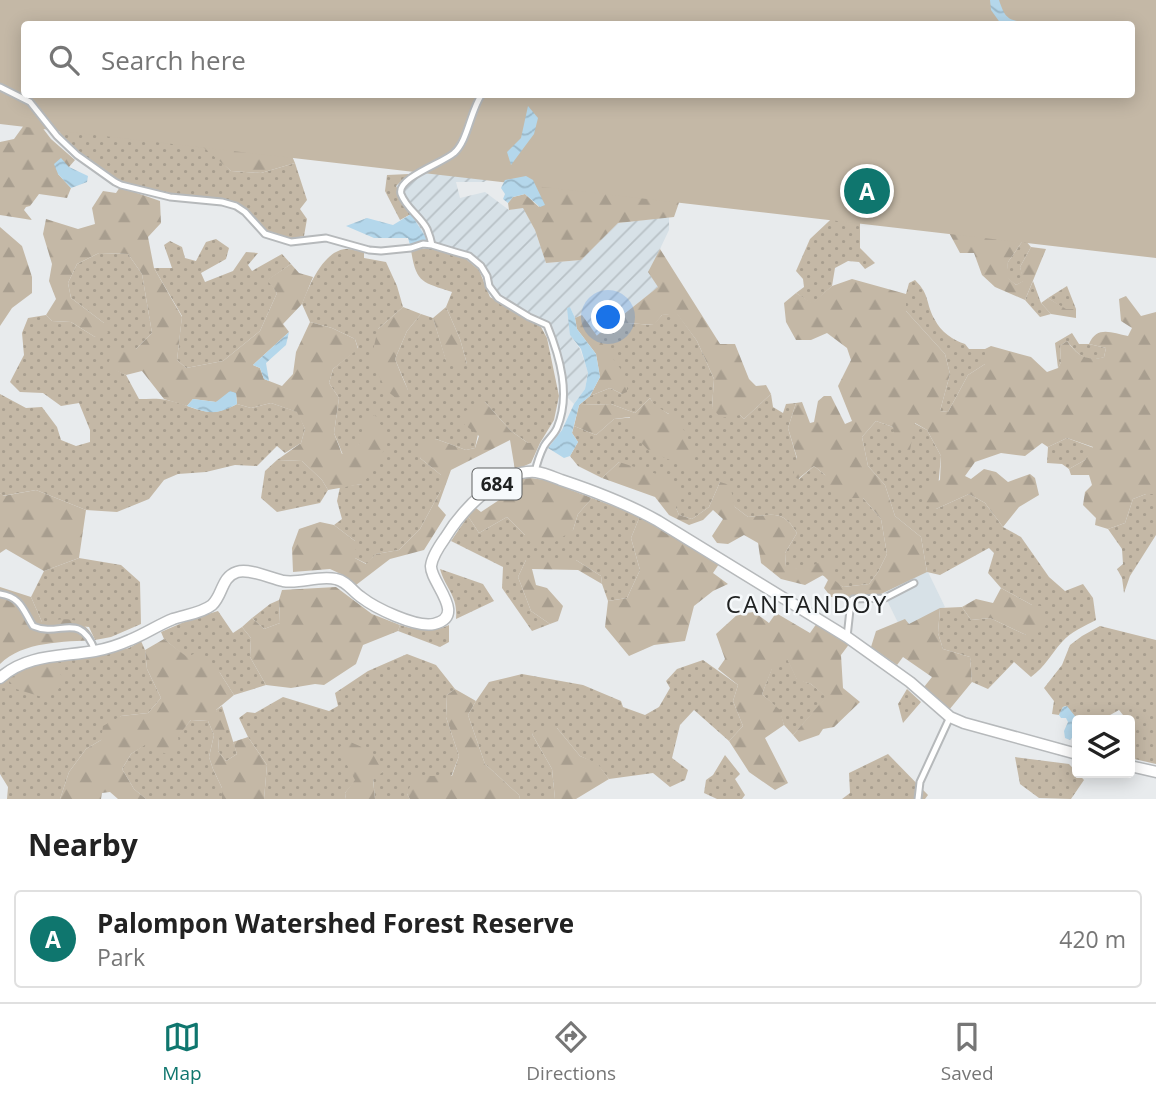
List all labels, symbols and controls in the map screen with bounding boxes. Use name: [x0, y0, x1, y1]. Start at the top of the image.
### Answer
search box: [21, 21, 1135, 98]
icon: search: [45, 41, 83, 79]
text: Search here: [101, 42, 246, 78]
pin: A: [844, 165, 890, 217]
your location: [591, 300, 625, 334]
road number: 684: [472, 468, 522, 499]
district label: CANTANDOY: [726, 587, 888, 620]
map controls: [1072, 715, 1135, 778]
button: layers: [1072, 715, 1135, 778]
text: Nearby: [28, 824, 138, 865]
text: Palompon Watershed Forest Reserve: [97, 905, 574, 941]
text: A: [45, 923, 61, 955]
text: 420 m: [1059, 923, 1126, 955]
text: Park: [97, 941, 145, 973]
tab: Map: [162, 1018, 202, 1086]
tab: Directions: [526, 1018, 616, 1086]
tab: Saved: [941, 1018, 994, 1086]

